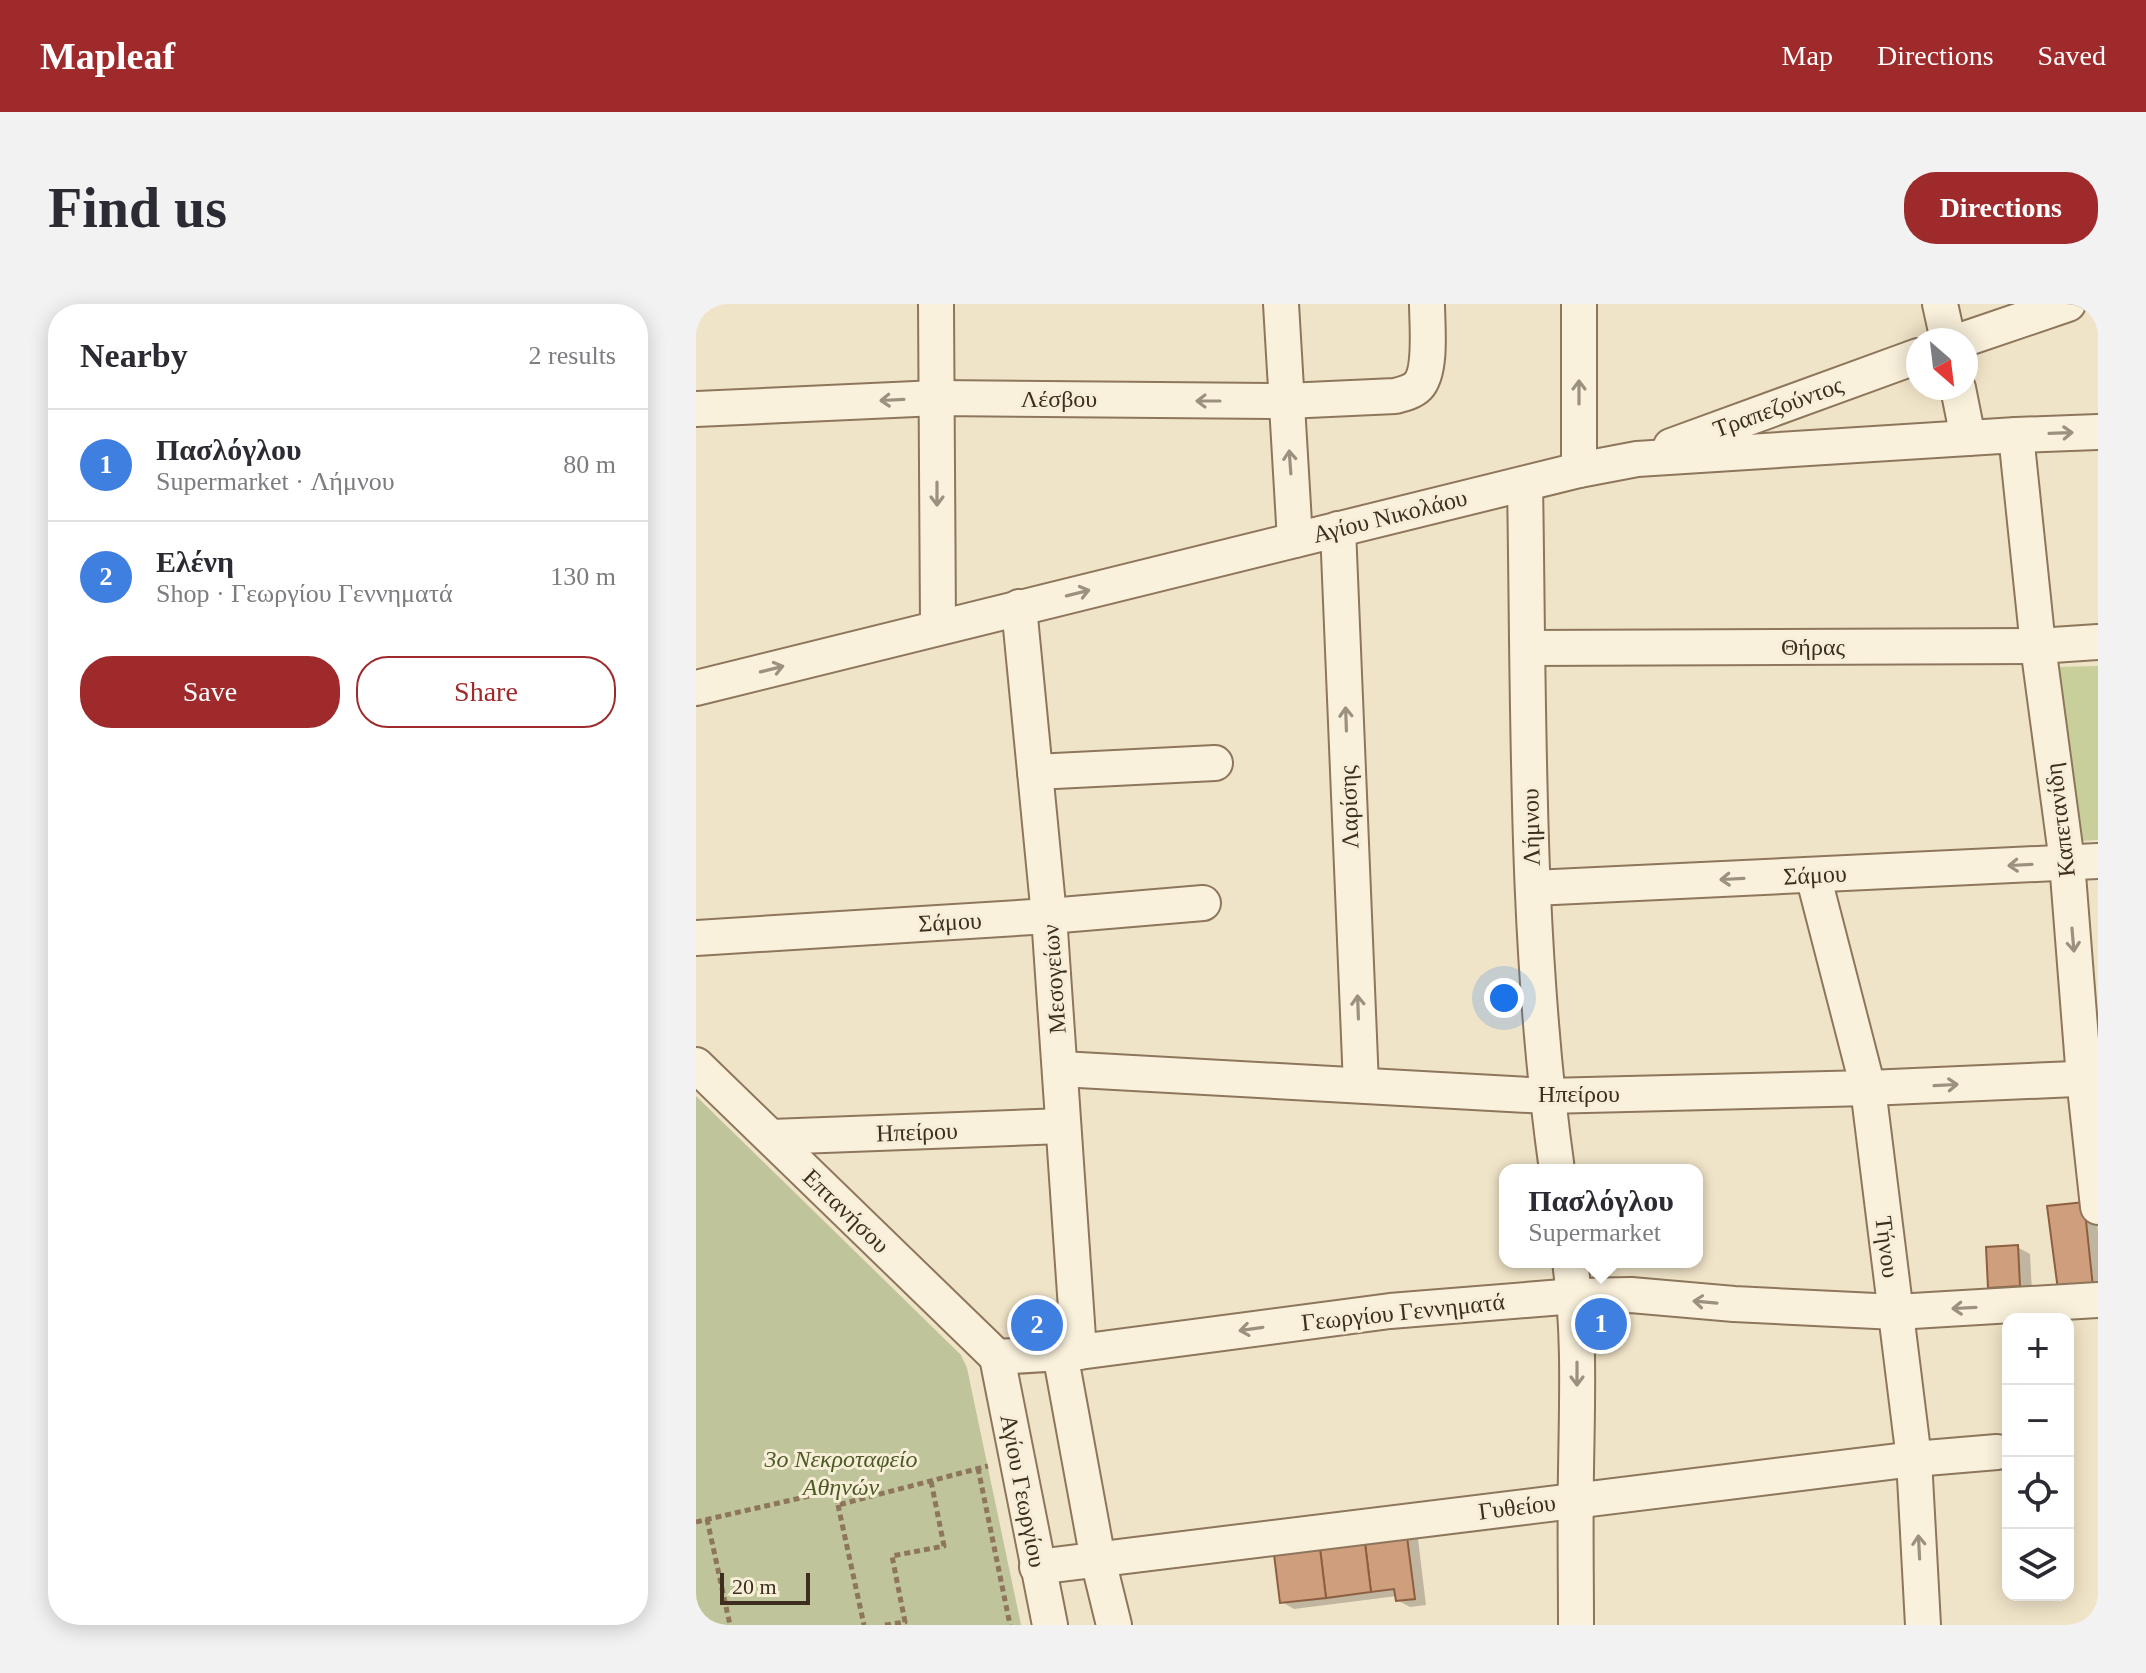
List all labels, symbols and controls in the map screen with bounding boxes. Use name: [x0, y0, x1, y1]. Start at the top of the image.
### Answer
text: Mapleaf: [40, 35, 175, 77]
text: Map: [1782, 40, 1833, 71]
text: Directions: [1877, 40, 1994, 71]
text: Saved: [2038, 40, 2106, 71]
button: Directions: [1904, 172, 2098, 244]
text: Find us: [48, 177, 227, 239]
north arrow: [1906, 328, 1978, 400]
text: Nearby: [80, 337, 188, 374]
text: 2 results: [529, 341, 616, 370]
street label: Τραπεζούντος: [1709, 371, 1847, 443]
one-way arrow: [1571, 379, 1587, 406]
street label: Λέσβου: [1021, 386, 1097, 412]
one-way arrow: [879, 393, 906, 408]
one-way arrow: [1195, 393, 1222, 408]
one-way arrow: [2047, 425, 2074, 440]
text: Πασλόγλου: [156, 433, 301, 466]
one-way arrow: [1282, 449, 1297, 476]
text: 1: [100, 450, 113, 479]
text: 80 m: [563, 450, 616, 479]
text: Supermarket · Λήμνου: [156, 467, 395, 496]
one-way arrow: [929, 480, 945, 507]
street label: Αγίου Νικολάου: [1310, 484, 1470, 548]
text: Ελένη: [156, 545, 234, 578]
text: 2: [100, 562, 113, 591]
text: 130 m: [550, 562, 616, 591]
text: Shop · Γεωργίου Γεννηματά: [156, 579, 453, 608]
one-way arrow: [1065, 585, 1091, 600]
street label: Θήρας: [1781, 634, 1845, 660]
button: Save: [80, 656, 340, 728]
button: Share: [356, 656, 616, 728]
one-way arrow: [758, 661, 784, 676]
one-way arrow: [1338, 706, 1353, 733]
street label: Καπετανίδη: [2040, 762, 2080, 878]
street label: Λαρίσης: [1335, 764, 1363, 849]
street label: Λήμνου: [1517, 788, 1545, 866]
one-way arrow: [2007, 857, 2034, 872]
street label: Σάμου: [1783, 860, 1847, 890]
one-way arrow: [1719, 872, 1746, 887]
street label: Σάμου: [918, 907, 982, 937]
street label: Μεσογείων: [1037, 923, 1071, 1035]
one-way arrow: [2066, 926, 2081, 953]
your location: [1484, 978, 1524, 1018]
one-way arrow: [1350, 994, 1365, 1021]
one-way arrow: [1932, 1077, 1959, 1092]
street label: Ηπείρου: [1538, 1081, 1620, 1107]
street label: Ηπείρου: [876, 1118, 958, 1146]
street label: Επτανήσου: [798, 1164, 894, 1258]
popup: [1499, 1164, 1703, 1268]
text: Πασλόγλου: [1528, 1184, 1674, 1217]
street label: Τήνου: [1870, 1215, 1904, 1279]
text: Supermarket: [1528, 1218, 1661, 1247]
street label: Γεωργίου Γεννηματά: [1300, 1288, 1506, 1336]
pin: 1: [1575, 1294, 1627, 1354]
one-way arrow: [1692, 1294, 1719, 1309]
pin: 2: [1011, 1295, 1063, 1355]
one-way arrow: [1951, 1301, 1978, 1316]
map controls: [2002, 1313, 2074, 1601]
button: +: [2002, 1313, 2074, 1385]
one-way arrow: [1239, 1322, 1264, 1337]
one-way arrow: [1569, 1360, 1585, 1387]
button: −: [2002, 1385, 2074, 1457]
street label: Αγίου Γεωργίου: [995, 1412, 1051, 1570]
park label: 3ο Νεκροταφείο Αθηνών: [763, 1446, 918, 1500]
button: locate: [2002, 1457, 2074, 1529]
street label: Γυθείου: [1477, 1489, 1557, 1525]
button: layers: [2002, 1529, 2074, 1601]
one-way arrow: [1911, 1534, 1926, 1561]
scale bar: [720, 1569, 810, 1605]
text: 20 m: [732, 1574, 777, 1599]

